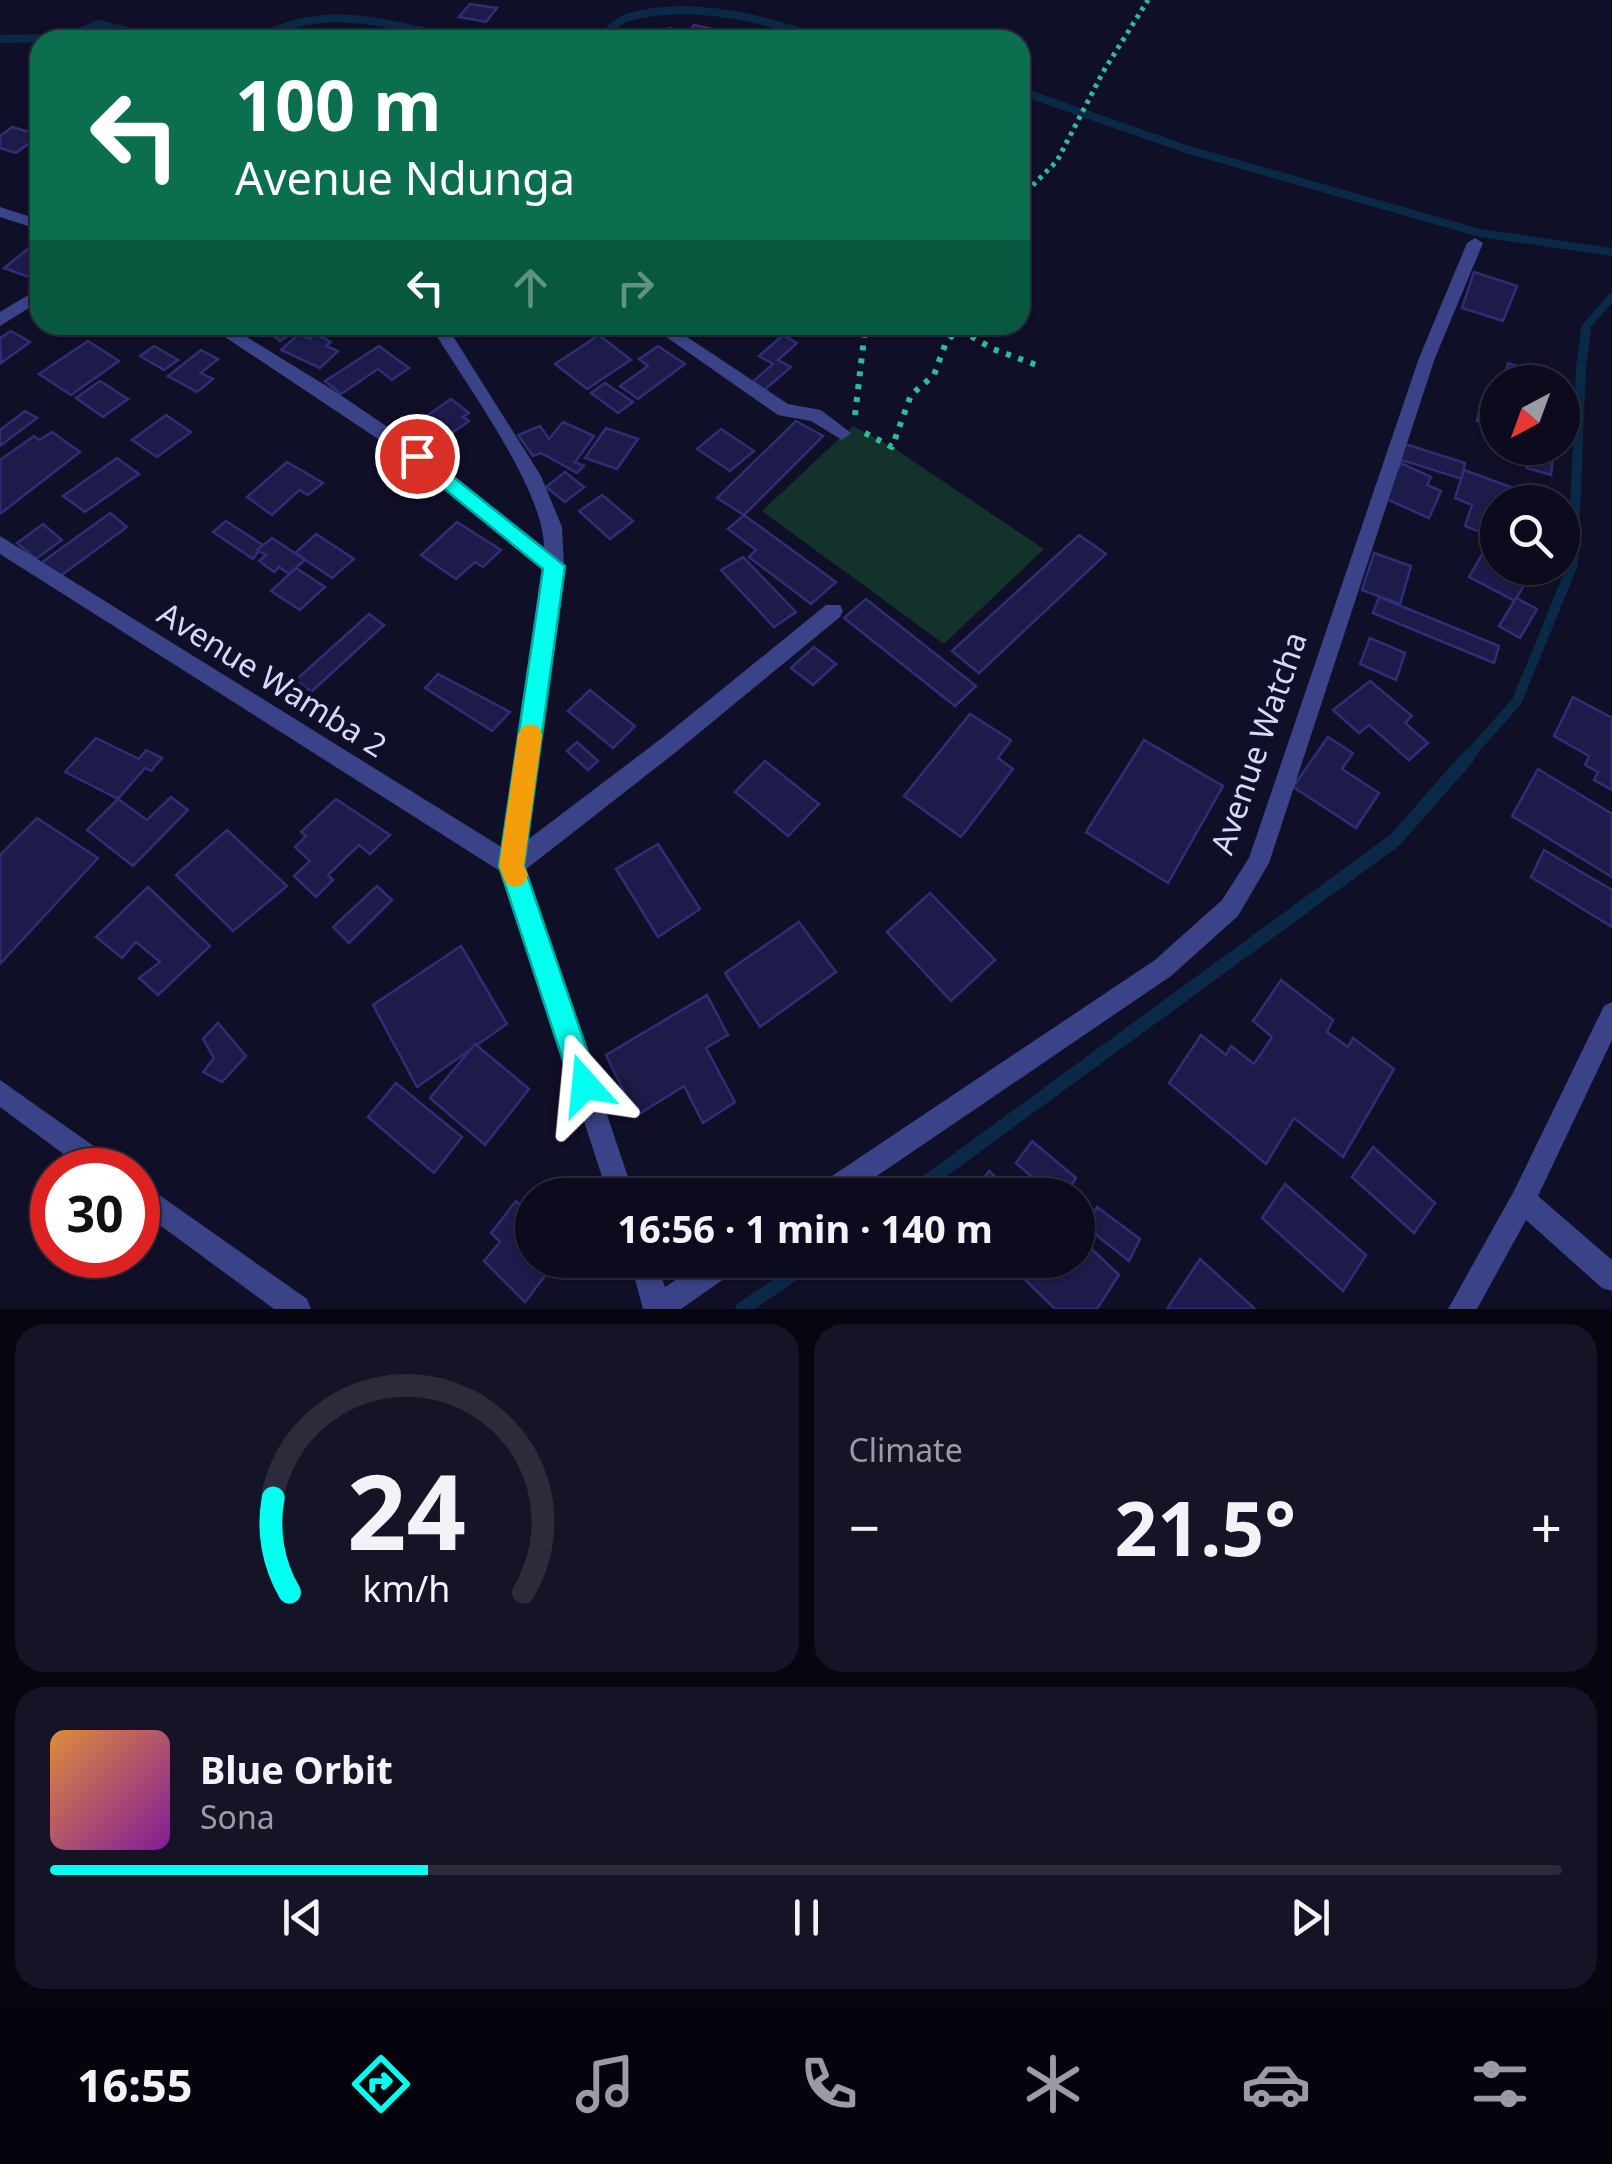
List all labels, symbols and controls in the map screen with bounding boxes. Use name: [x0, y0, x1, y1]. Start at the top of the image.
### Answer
text: 100 m: [235, 56, 442, 152]
icon: left: [70, 70, 200, 200]
text: Avenue Ndunga: [235, 147, 575, 208]
icon: left: [398, 260, 453, 315]
icon: ahead: [503, 260, 558, 315]
icon: right: [608, 260, 663, 315]
north arrow: [1480, 365, 1580, 465]
map controls: [1480, 365, 1580, 585]
pin: [375, 414, 460, 499]
icon: arrive: [390, 429, 445, 484]
button: search: [1480, 485, 1580, 585]
street label: Avenue Wamba 2: [150, 591, 395, 766]
street label: Avenue Watcha: [1199, 626, 1316, 859]
position arrow: [533, 1033, 637, 1137]
speed limit sign: 30: [30, 1148, 160, 1278]
text: 16:56 · 1 min · 140 m: [617, 1202, 993, 1254]
text: Climate: [849, 1428, 963, 1471]
text: 24: [347, 1439, 466, 1580]
text: 21.5°: [1114, 1476, 1296, 1578]
text: −: [849, 1489, 880, 1564]
text: +: [1531, 1489, 1562, 1564]
text: km/h: [363, 1564, 451, 1612]
text: Blue Orbit: [200, 1743, 393, 1795]
text: Sona: [200, 1795, 275, 1838]
icon: previous: [275, 1890, 330, 1945]
icon: pause: [779, 1890, 834, 1945]
icon: next: [1283, 1890, 1338, 1945]
icon: directions: [346, 2049, 416, 2119]
icon: music: [570, 2049, 640, 2119]
icon: phone: [794, 2049, 864, 2119]
icon: climate: [1018, 2049, 1088, 2119]
icon: car: [1241, 2049, 1311, 2119]
icon: filters: [1465, 2049, 1535, 2119]
text: 16:55: [77, 2054, 192, 2115]

